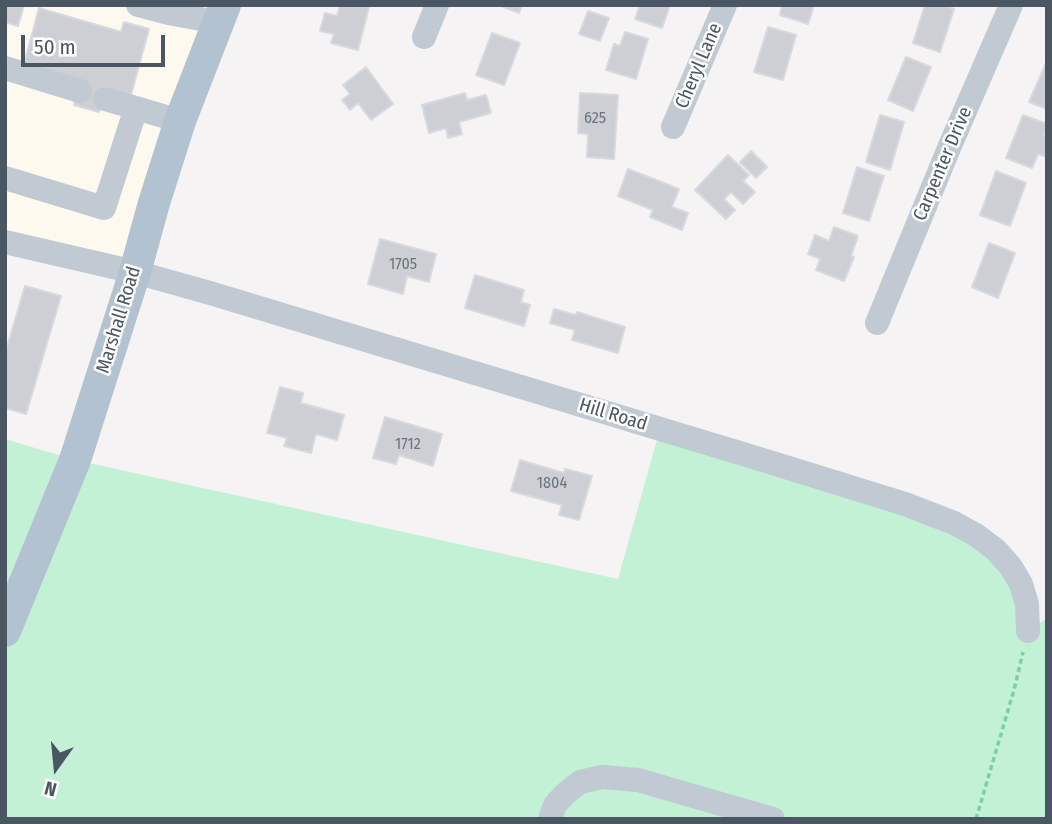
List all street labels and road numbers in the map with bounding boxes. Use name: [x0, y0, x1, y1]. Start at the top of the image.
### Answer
street label: Cheryl Lane: [671, 20, 727, 112]
street label: Carpenter Drive: [909, 104, 977, 224]
street label: Marshall Road: [92, 264, 146, 376]
street label: Hill Road: [576, 394, 650, 436]

